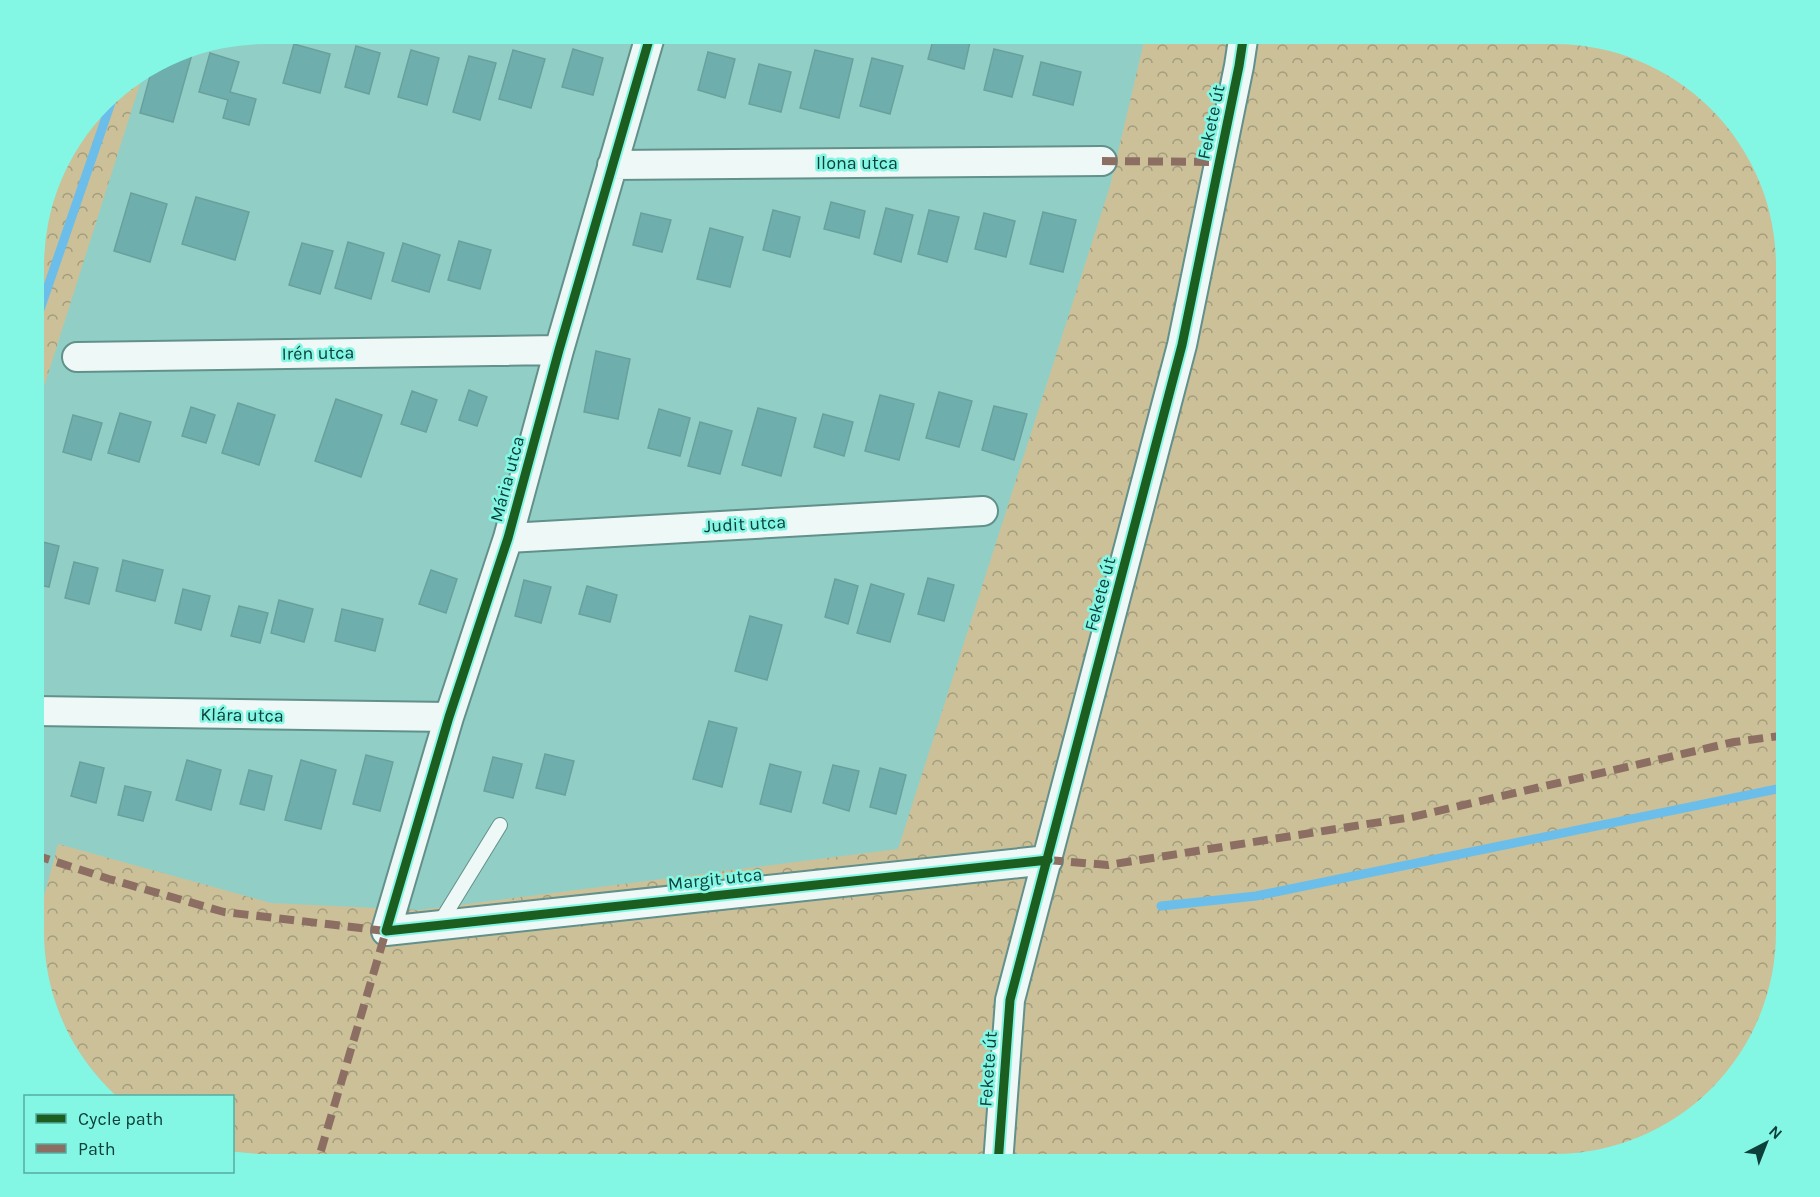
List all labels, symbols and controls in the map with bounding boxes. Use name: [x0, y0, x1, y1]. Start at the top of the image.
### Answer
street label: Fekete út: [1192, 83, 1230, 161]
street label: Ilona utca: [816, 152, 898, 174]
street label: Irén utca: [281, 341, 355, 365]
street label: Mária utca: [485, 434, 529, 524]
street label: Judit utca: [703, 511, 787, 537]
street label: Fekete út: [1080, 554, 1120, 633]
street label: Klára utca: [200, 703, 284, 727]
street label: Margit utca: [667, 863, 763, 895]
street label: Fekete út: [974, 1030, 1002, 1107]
legend: [24, 1095, 234, 1173]
text: Cycle path: [78, 1108, 163, 1130]
north arrow: [1736, 1113, 1796, 1173]
text: N: [1765, 1121, 1786, 1143]
text: Path: [78, 1138, 116, 1160]

